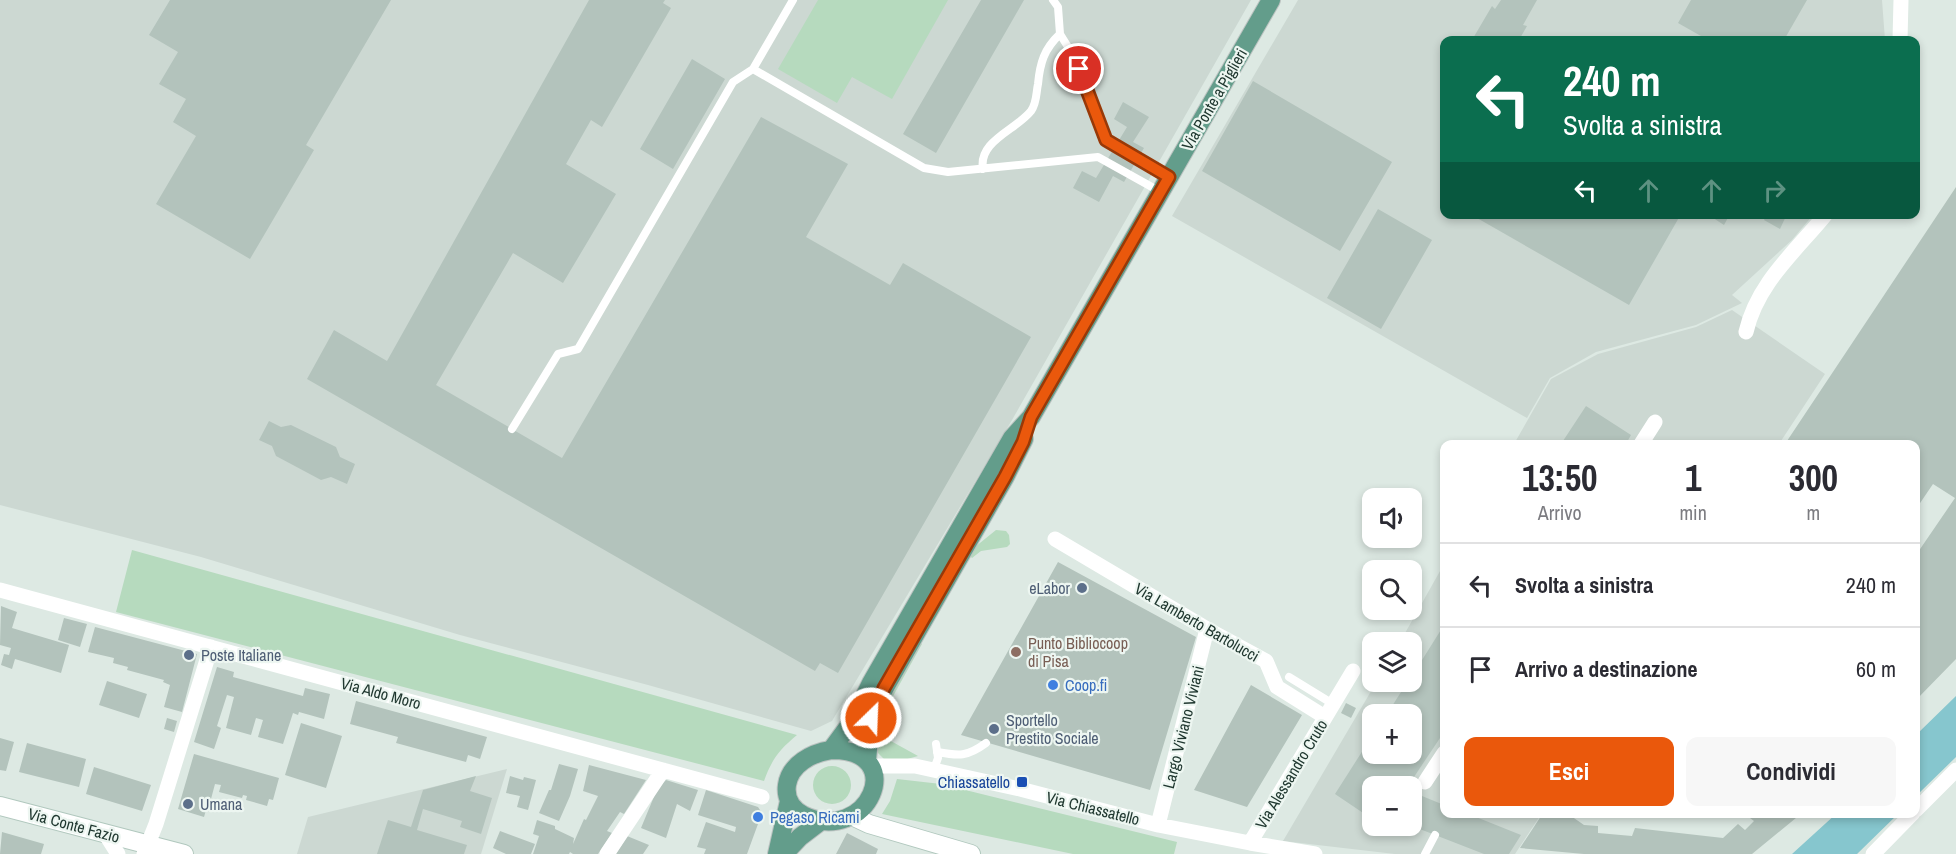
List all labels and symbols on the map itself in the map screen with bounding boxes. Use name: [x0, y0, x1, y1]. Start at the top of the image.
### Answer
pin: [1053, 43, 1104, 94]
street label: Via Ponte a Piglieri: [1176, 44, 1252, 154]
place label: eLabor: [1029, 577, 1071, 599]
street label: Via Lamberto Bartolucci: [1131, 577, 1263, 667]
marker: eLabor: [1075, 581, 1089, 595]
place label: Punto Bibliocoop di Pisa: [1028, 632, 1128, 672]
place label: Poste Italiane: [201, 644, 281, 666]
marker: Punto Bibliocoop di Pisa: [1009, 645, 1023, 659]
marker: Poste Italiane: [182, 648, 196, 662]
street label: Largo Viviano Viviani: [1157, 663, 1209, 791]
street label: Via Aldo Moro: [338, 672, 424, 714]
place label: Coop.fi: [1065, 674, 1107, 696]
marker: Coop.fi: [1046, 678, 1060, 692]
position arrow: [839, 686, 903, 750]
place label: Sportello Prestito Sociale: [1006, 709, 1099, 749]
street label: Via Alessandro Cruto: [1250, 715, 1332, 833]
marker: Sportello Prestito Sociale: [987, 722, 1001, 736]
place label: Chiassatello: [938, 771, 1010, 793]
marker: Chiassatello: [1015, 775, 1029, 789]
street label: Via Chiassatello: [1044, 786, 1142, 830]
place label: Umana: [200, 793, 243, 815]
marker: Umana: [181, 797, 195, 811]
street label: Via Conte Fazio: [26, 802, 122, 848]
place label: Pegaso Ricami: [770, 806, 860, 828]
marker: Pegaso Ricami: [751, 810, 765, 824]

